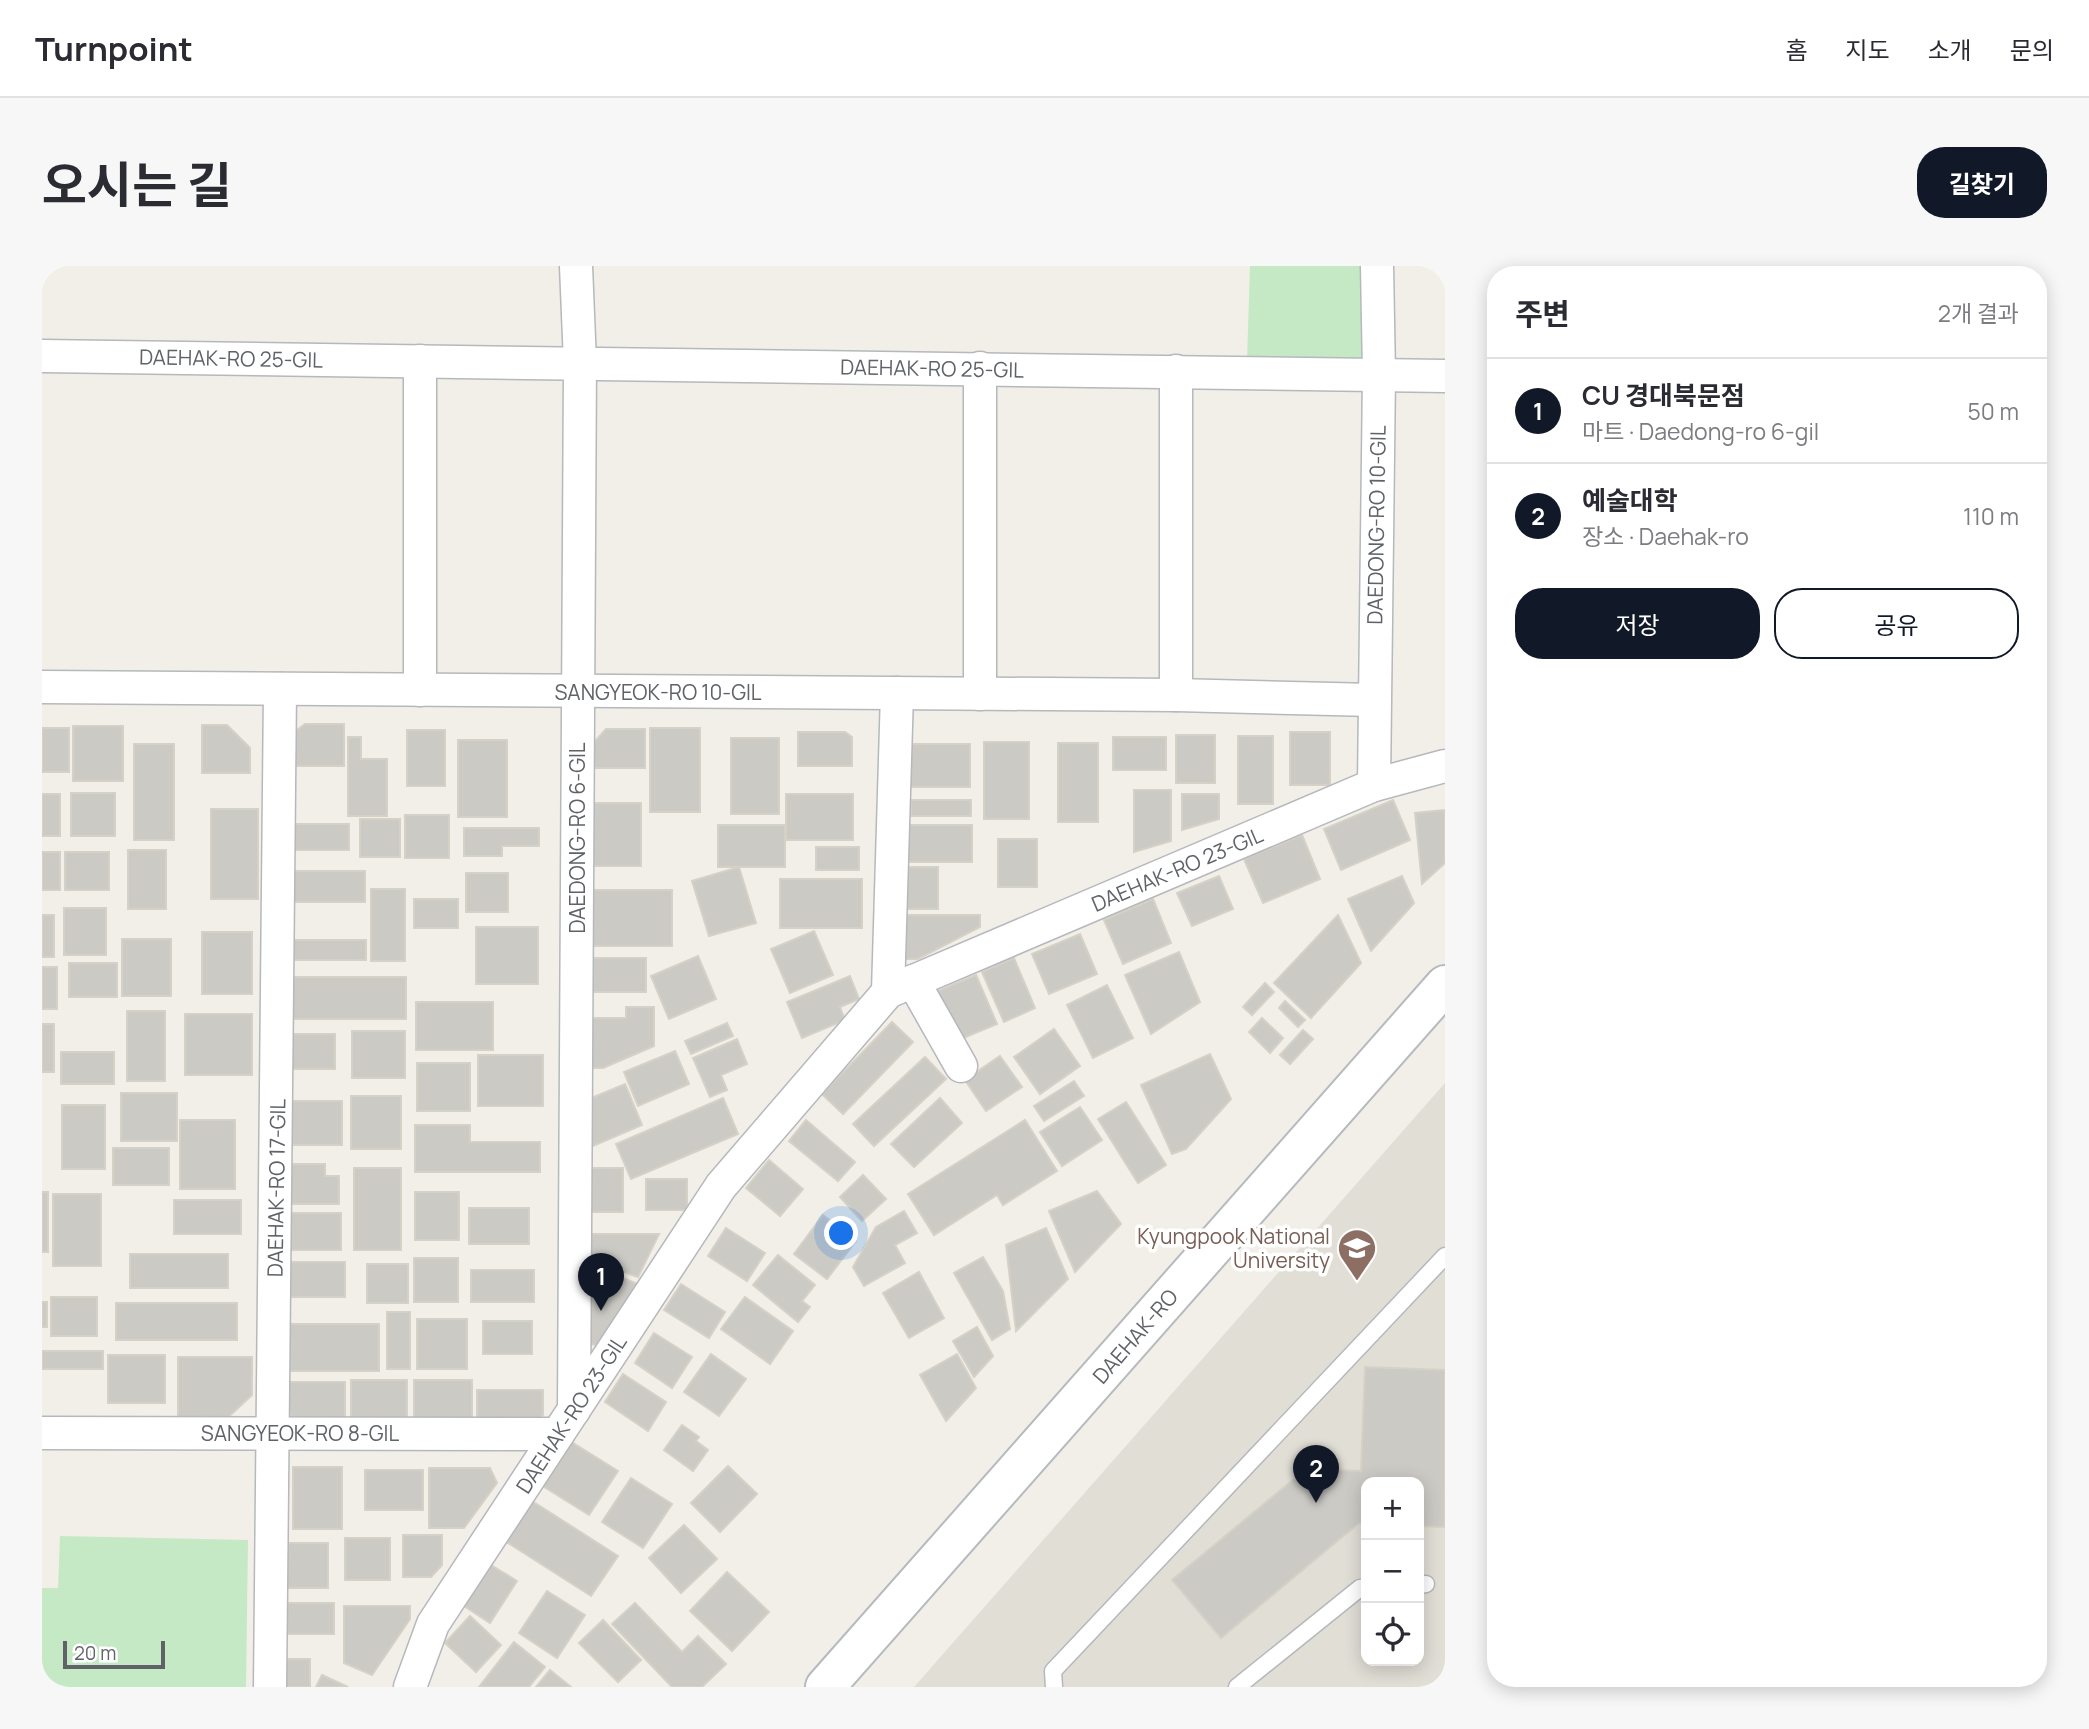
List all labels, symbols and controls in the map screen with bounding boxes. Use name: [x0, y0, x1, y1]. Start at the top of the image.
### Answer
text: Turnpoint: [35, 26, 193, 71]
text: 홈: [1785, 33, 1807, 66]
text: 지도: [1845, 33, 1890, 66]
text: 소개: [1928, 33, 1972, 66]
text: 문의: [2010, 33, 2054, 66]
button: 길찾기: [1917, 147, 2047, 218]
text: 오시는 길: [42, 151, 232, 218]
text: 주변: [1515, 293, 1570, 334]
text: 2개 결과: [1938, 297, 2019, 329]
street label: DAEHAK-RO 25-GIL: [139, 342, 323, 374]
street label: DAEHAK-RO 25-GIL: [840, 352, 1024, 384]
text: CU 경대북문점: [1582, 377, 1745, 413]
text: 1: [1533, 395, 1543, 427]
text: 50 m: [1968, 395, 2019, 427]
text: 마트 · Daedong-ro 6-gil: [1582, 415, 1819, 447]
street label: DAEDONG-RO 10-GIL: [1360, 425, 1392, 625]
text: 예술대학: [1582, 482, 1678, 518]
text: 2: [1531, 500, 1545, 532]
text: 110 m: [1963, 500, 2019, 532]
text: 장소 · Daehak-ro: [1582, 520, 1749, 552]
button: 저장: [1515, 588, 1760, 659]
button: 공유: [1774, 588, 2019, 659]
street label: SANGYEOK-RO 10-GIL: [554, 678, 762, 706]
street label: DAEDONG-RO 6-GIL: [563, 742, 591, 934]
street label: DAEHAK-RO 23-GIL: [1087, 820, 1267, 918]
street label: DAEHAK-RO 17-GIL: [260, 1098, 292, 1277]
your location: [824, 1216, 858, 1250]
place label: Kyungpook National University: [1137, 1222, 1330, 1274]
school or university icon: Kyungpook National University: [1336, 1227, 1378, 1282]
pin: 1: [578, 1253, 624, 1311]
street label: DAEHAK-RO: [1086, 1283, 1184, 1389]
street label: DAEHAK-RO 23-GIL: [509, 1329, 633, 1499]
street label: SANGYEOK-RO 8-GIL: [201, 1419, 399, 1447]
pin: 2: [1293, 1445, 1339, 1503]
map controls: [1361, 1477, 1424, 1666]
button: +: [1361, 1477, 1424, 1540]
button: −: [1361, 1540, 1424, 1603]
button: locate: [1361, 1603, 1424, 1666]
scale bar: [63, 1638, 164, 1670]
text: 20 m: [74, 1640, 116, 1666]

